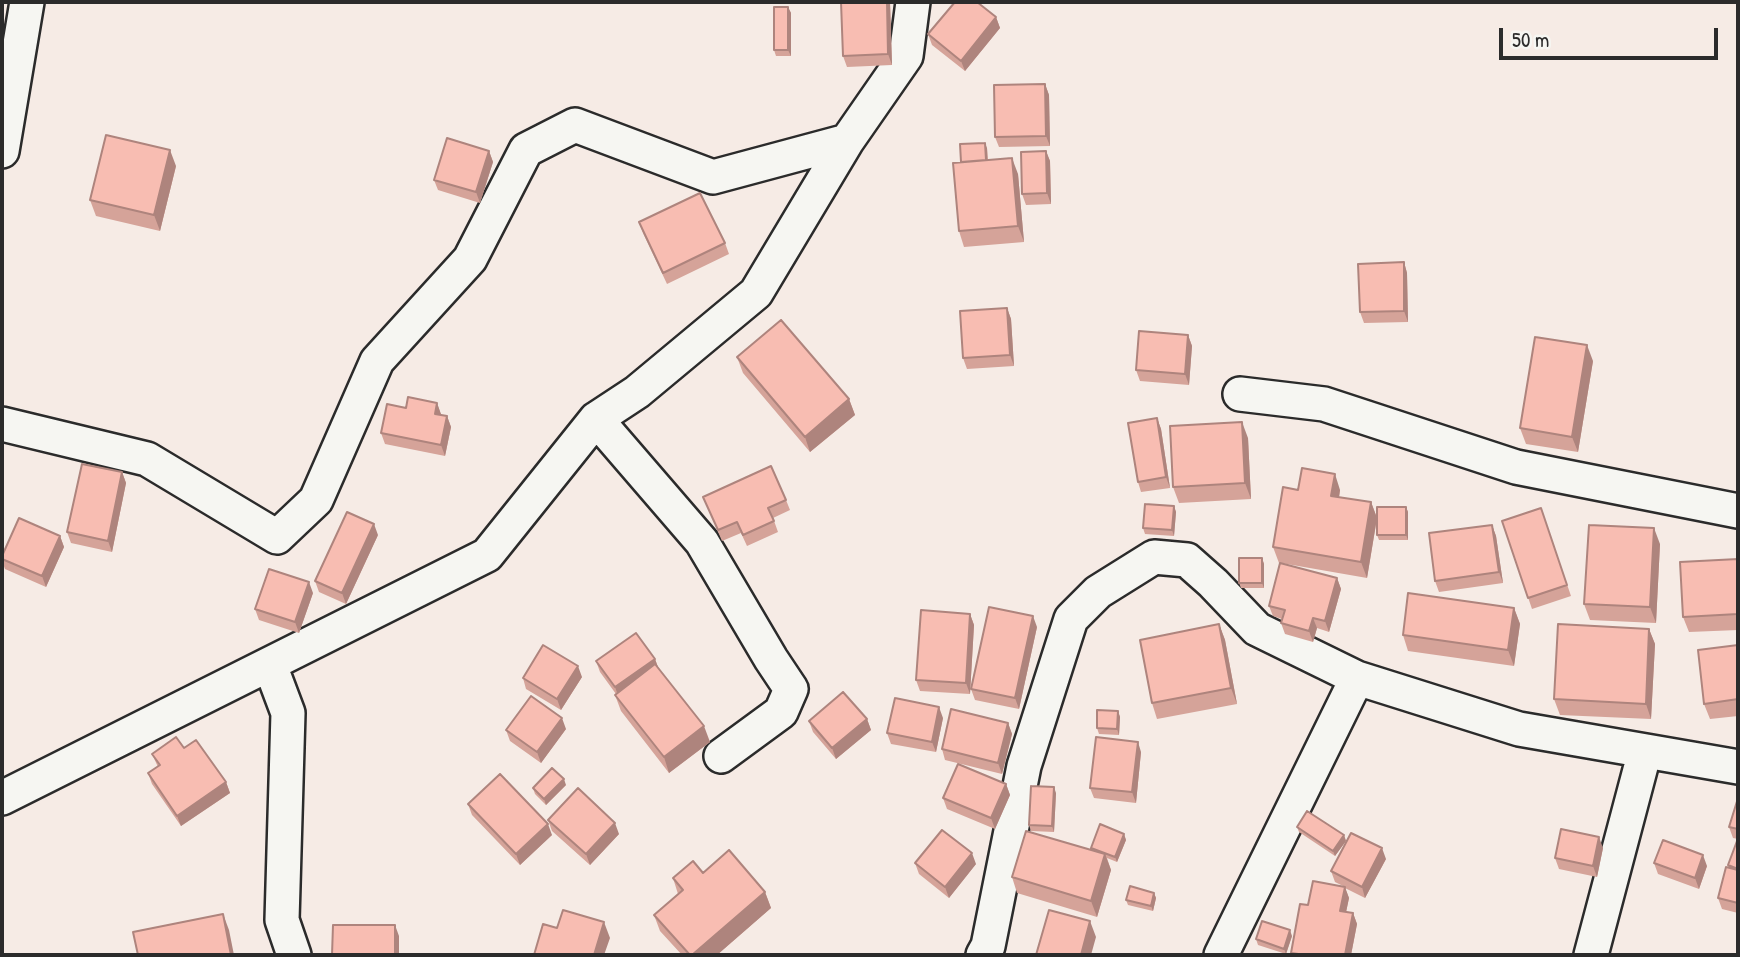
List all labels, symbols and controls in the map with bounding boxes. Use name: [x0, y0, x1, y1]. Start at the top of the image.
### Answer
scale bar: [1502, 14, 1721, 58]
text: 50 m: [1512, 25, 1549, 54]

